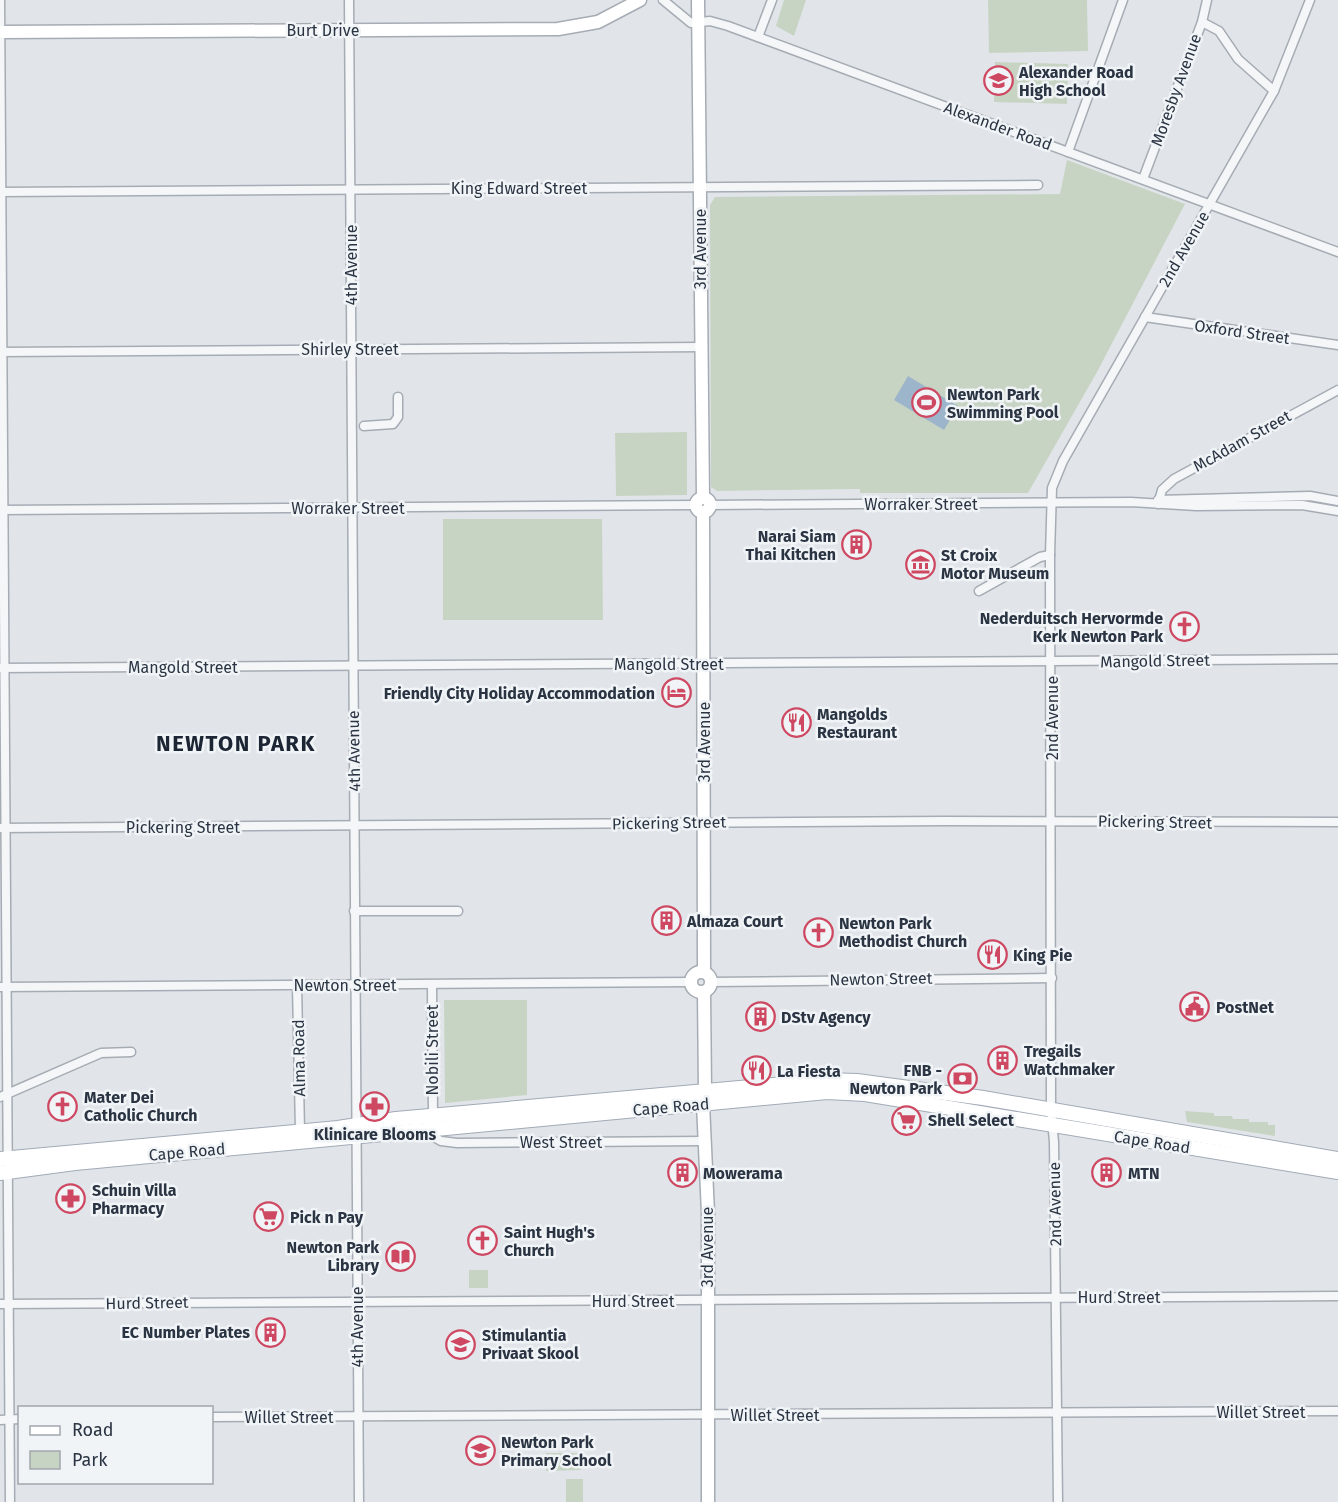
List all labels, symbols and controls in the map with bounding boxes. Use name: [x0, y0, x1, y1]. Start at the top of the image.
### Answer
street label: Burt Drive: [287, 21, 359, 40]
street label: Moresby Avenue: [1147, 31, 1205, 149]
place label: Alexander Road High School: [1018, 63, 1134, 100]
school or university icon: Alexander Road High School: [982, 65, 1014, 97]
street label: Alexander Road: [941, 98, 1055, 154]
street label: King Edward Street: [451, 179, 588, 198]
street label: 2nd Avenue: [1155, 208, 1213, 290]
street label: 3rd Avenue: [691, 209, 710, 289]
street label: 4th Avenue: [342, 224, 361, 306]
street label: Oxford Street: [1193, 316, 1291, 348]
street label: Shirley Street: [301, 340, 399, 359]
place label: Newton Park Swimming Pool: [947, 385, 1059, 422]
sports icon: Newton Park Swimming Pool: [910, 387, 942, 419]
street label: McAdam Street: [1190, 406, 1294, 476]
street label: Worraker Street: [864, 495, 978, 514]
street label: Worraker Street: [291, 499, 405, 518]
place label: Narai Siam Thai Kitchen: [746, 527, 836, 564]
building icon: Narai Siam Thai Kitchen: [841, 529, 873, 561]
place label: St Croix Motor Museum: [941, 546, 1049, 583]
museum icon: St Croix Motor Museum: [904, 548, 936, 580]
place label: Nederduitsch Hervormde Kerk Newton Park: [980, 609, 1163, 646]
church icon: Nederduitsch Hervormde Kerk Newton Park: [1168, 611, 1200, 643]
street label: Mangold Street: [1100, 651, 1210, 671]
street label: Mangold Street: [614, 655, 724, 674]
street label: Mangold Street: [128, 658, 238, 677]
street label: 2nd Avenue: [1043, 676, 1062, 760]
hotel icon: Friendly City Holiday Accommodation: [660, 677, 692, 709]
place label: Friendly City Holiday Accommodation: [384, 684, 655, 703]
street label: 3rd Avenue: [695, 702, 714, 782]
place label: Mangolds Restaurant: [817, 705, 898, 742]
restaurant icon: Mangolds Restaurant: [780, 707, 812, 739]
street label: 4th Avenue: [344, 710, 364, 792]
district label: NEWTON PARK: [156, 730, 316, 757]
street label: Pickering Street: [1098, 812, 1213, 832]
street label: Pickering Street: [612, 813, 727, 833]
street label: Pickering Street: [126, 818, 240, 837]
building icon: Almaza Court: [650, 905, 682, 937]
place label: Almaza Court: [686, 912, 784, 931]
place label: Newton Park Methodist Church: [839, 914, 967, 951]
church icon: Newton Park Methodist Church: [802, 916, 834, 948]
restaurant icon: King Pie: [976, 939, 1008, 971]
place label: King Pie: [1013, 946, 1073, 965]
street label: Newton Street: [829, 969, 933, 989]
street label: Newton Street: [293, 976, 397, 995]
public building icon: PostNet: [1179, 991, 1211, 1023]
place label: PostNet: [1216, 998, 1275, 1017]
building icon: DStv Agency: [744, 1001, 776, 1033]
street label: Nobili Street: [423, 1004, 442, 1096]
place label: DStv Agency: [781, 1008, 871, 1027]
street label: Alma Road: [289, 1019, 309, 1097]
place label: Tregails Watchmaker: [1024, 1042, 1115, 1079]
building icon: Tregails Watchmaker: [987, 1044, 1019, 1076]
restaurant icon: La Fiesta: [740, 1055, 772, 1087]
place label: FNB - Newton Park: [850, 1061, 942, 1098]
place label: La Fiesta: [777, 1062, 841, 1081]
bank icon: FNB - Newton Park: [947, 1063, 979, 1095]
place label: Mater Dei Catholic Church: [84, 1088, 198, 1125]
church icon: Mater Dei Catholic Church: [47, 1090, 79, 1122]
pharmacy icon: Klinicare Blooms: [359, 1090, 391, 1122]
street label: Cape Road: [632, 1094, 710, 1120]
supermarket icon: Shell Select: [891, 1104, 923, 1136]
place label: Shell Select: [928, 1111, 1015, 1130]
place label: Klinicare Blooms: [314, 1125, 436, 1144]
street label: Cape Road: [1113, 1127, 1191, 1157]
street label: West Street: [520, 1133, 603, 1152]
street label: Cape Road: [148, 1139, 226, 1165]
building icon: Mowerama: [666, 1157, 698, 1189]
building icon: MTN: [1091, 1157, 1123, 1189]
street label: 2nd Avenue: [1045, 1162, 1065, 1246]
place label: Mowerama: [703, 1164, 783, 1183]
place label: MTN: [1128, 1164, 1160, 1183]
place label: Schuin Villa Pharmacy: [92, 1181, 177, 1218]
pharmacy icon: Schuin Villa Pharmacy: [55, 1183, 87, 1215]
supermarket icon: Pick n Pay: [253, 1201, 285, 1233]
street label: 3rd Avenue: [698, 1207, 717, 1287]
place label: Pick n Pay: [290, 1208, 364, 1227]
place label: Saint Hugh's Church: [504, 1223, 595, 1260]
church icon: Saint Hugh's Church: [467, 1225, 499, 1257]
place label: Newton Park Library: [287, 1238, 380, 1275]
library icon: Newton Park Library: [384, 1240, 416, 1272]
street label: 4th Avenue: [348, 1286, 367, 1368]
street label: Hurd Street: [1077, 1288, 1161, 1307]
street label: Hurd Street: [591, 1292, 675, 1311]
street label: Hurd Street: [105, 1293, 189, 1313]
building icon: EC Number Plates: [255, 1316, 287, 1348]
place label: EC Number Plates: [122, 1323, 250, 1342]
place label: Stimulantia Privaat Skool: [482, 1326, 579, 1363]
school or university icon: Stimulantia Privaat Skool: [445, 1328, 477, 1360]
street label: Willet Street: [1216, 1403, 1306, 1422]
legend: [18, 1406, 213, 1484]
street label: Willet Street: [730, 1406, 820, 1425]
street label: Willet Street: [244, 1408, 334, 1427]
text: Road: [72, 1419, 114, 1441]
place label: Newton Park Primary School: [501, 1433, 612, 1470]
school or university icon: Newton Park Primary School: [464, 1435, 496, 1467]
text: Park: [72, 1449, 108, 1471]

